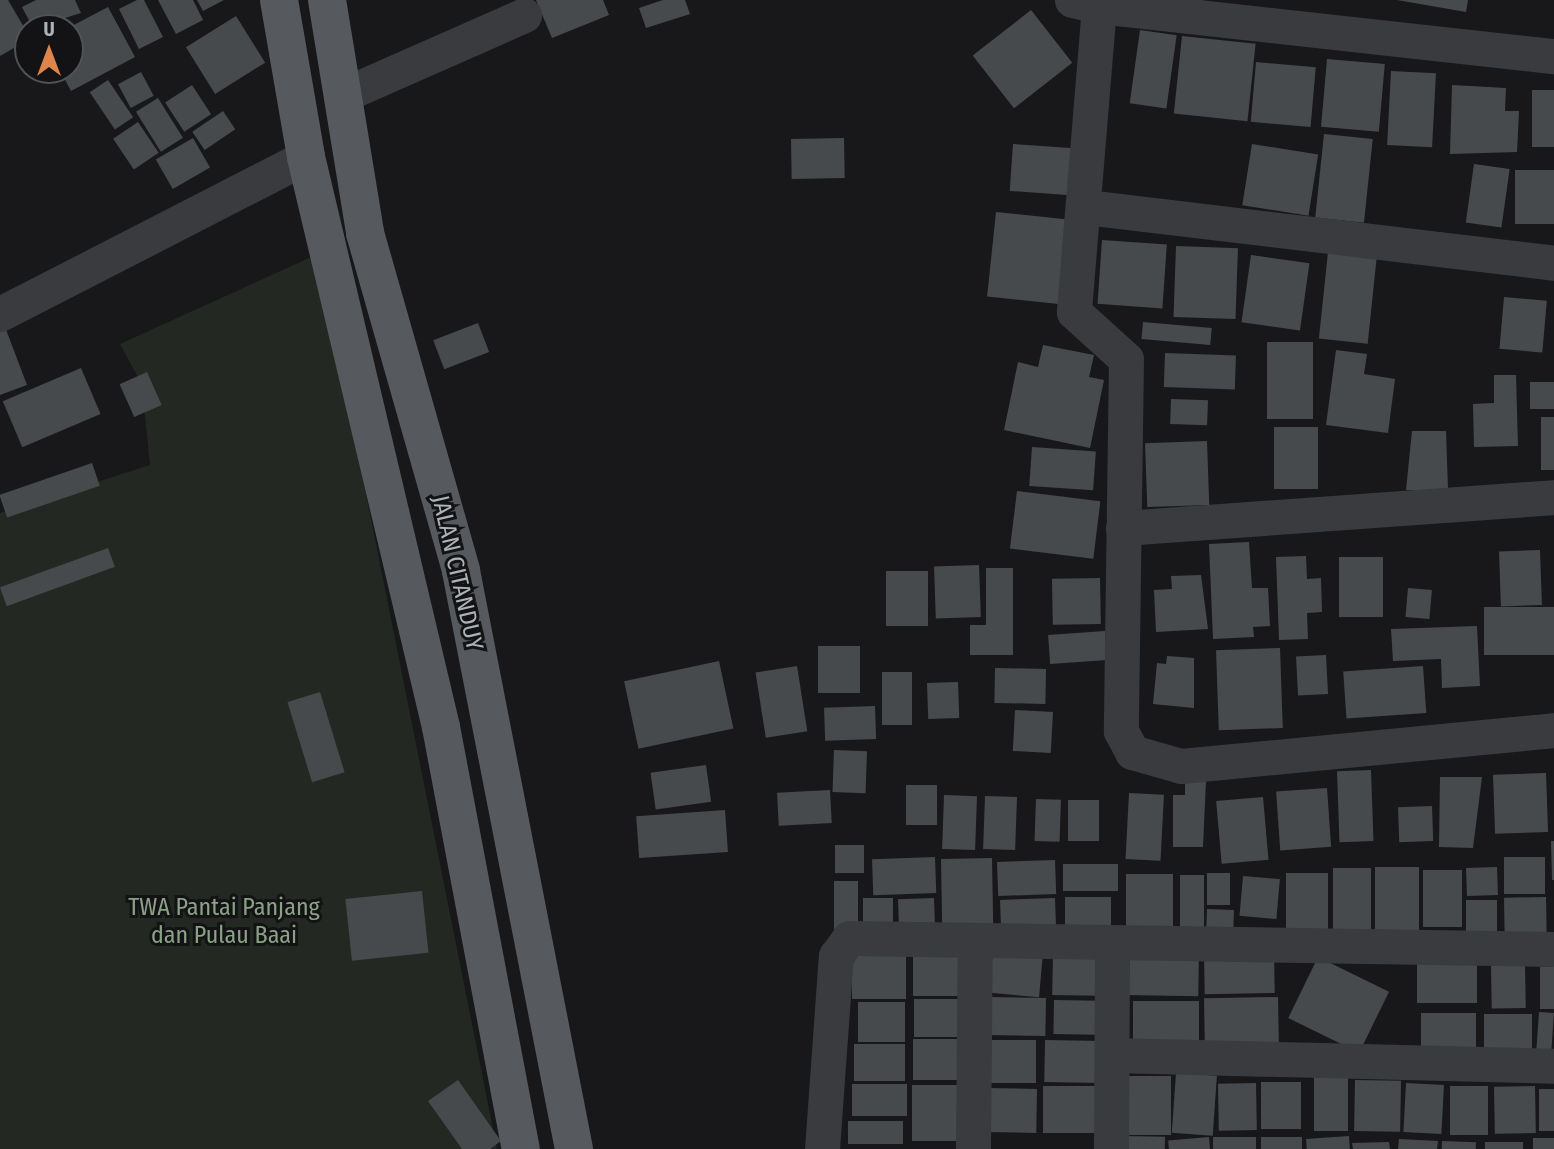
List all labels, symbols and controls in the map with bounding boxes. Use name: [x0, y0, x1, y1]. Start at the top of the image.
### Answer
north arrow: [14, 14, 84, 84]
text: U: [43, 18, 55, 41]
street label: JALAN CITANDUY: [425, 493, 489, 653]
park label: TWA Pantai Panjang dan Pulau Baai: [128, 894, 320, 950]

